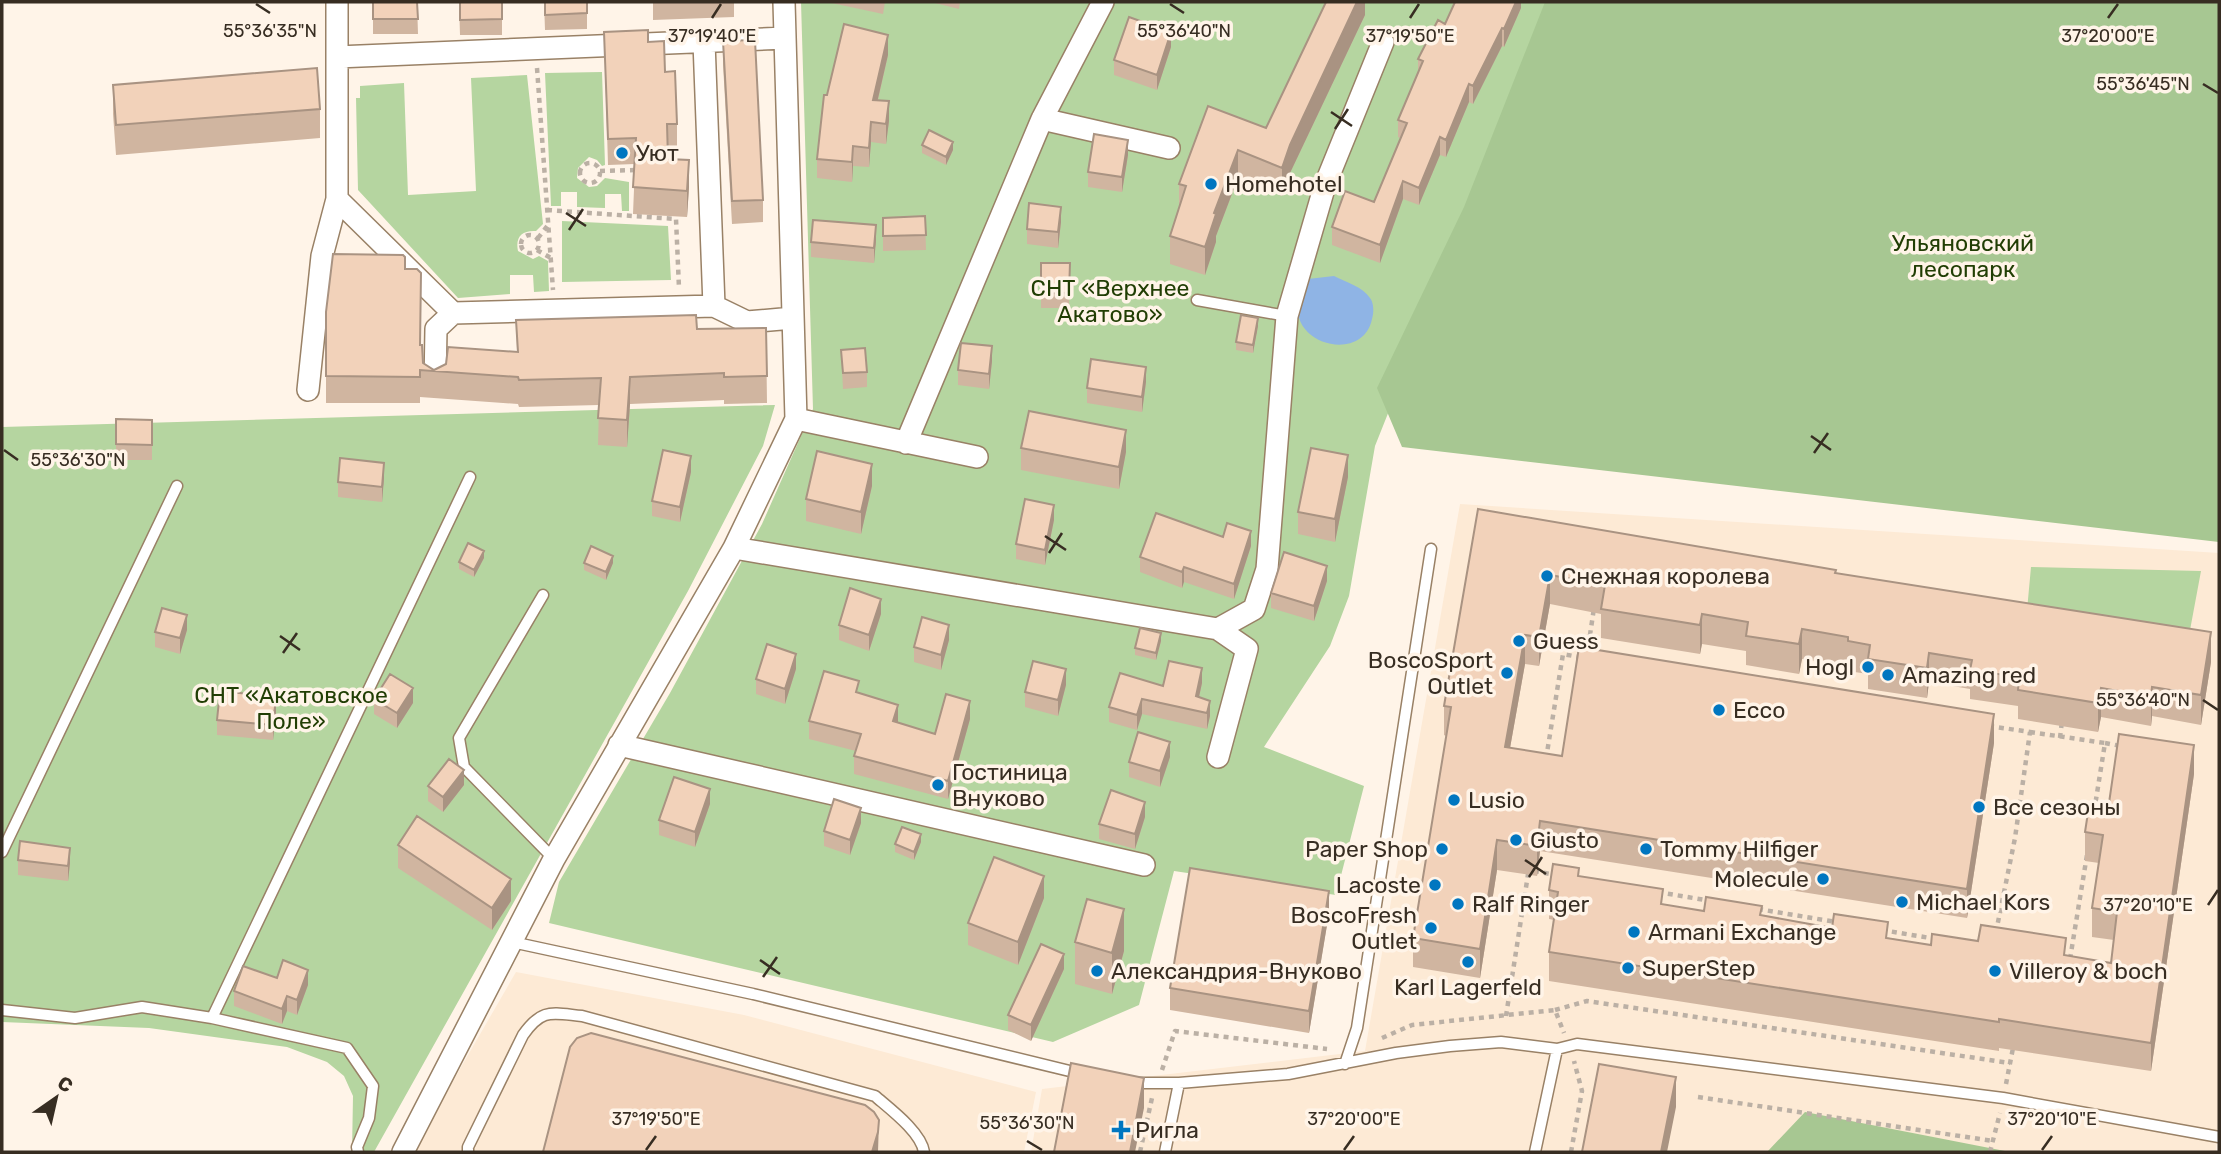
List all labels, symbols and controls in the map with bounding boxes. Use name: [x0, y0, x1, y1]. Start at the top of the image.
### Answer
text: 55°36'35"N: [223, 20, 317, 42]
text: 55°36'40"N: [1137, 20, 1231, 42]
text: 37°19'40"E: [668, 25, 756, 47]
text: 37°19'50"E: [1365, 25, 1455, 47]
text: 37°20'00"E: [2061, 25, 2155, 47]
text: 55°36'45"N: [2096, 73, 2190, 95]
place label: Уют: [636, 139, 679, 167]
marker: Уют: [614, 145, 630, 161]
place label: Homehotel: [1225, 170, 1343, 198]
marker: Homehotel: [1203, 176, 1219, 192]
park label: Ульяновский лесопарк: [1892, 229, 2034, 283]
park label: СНТ «Верхнее Акатово»: [1031, 274, 1189, 328]
text: 55°36'30"N: [31, 449, 125, 471]
place label: Снежная королева: [1561, 562, 1770, 590]
marker: Снежная королева: [1539, 568, 1555, 584]
place label: Guess: [1533, 627, 1599, 655]
marker: Guess: [1511, 633, 1527, 649]
place label: BoscoSport Outlet: [1368, 646, 1493, 700]
place label: Hogl: [1805, 653, 1854, 681]
marker: Hogl: [1860, 659, 1876, 675]
place label: Amazing red: [1902, 661, 2036, 689]
marker: BoscoSport Outlet: [1499, 665, 1515, 681]
marker: Amazing red: [1880, 667, 1896, 683]
park label: СНТ «Акатовское Поле»: [194, 681, 388, 735]
text: 55°36'40"N: [2096, 689, 2190, 711]
place label: Ecco: [1733, 696, 1785, 724]
marker: Ecco: [1711, 702, 1727, 718]
place label: Гостиница Внуково: [952, 758, 1068, 812]
marker: Гостиница Внуково: [930, 777, 946, 793]
place label: Lusio: [1468, 786, 1525, 814]
marker: Lusio: [1446, 792, 1462, 808]
place label: Все сезоны: [1993, 793, 2120, 821]
marker: Все сезоны: [1971, 799, 1987, 815]
place label: Giusto: [1530, 826, 1599, 854]
marker: Giusto: [1508, 832, 1524, 848]
place label: Paper Shop: [1305, 835, 1428, 863]
place label: Tommy Hilfiger: [1660, 835, 1818, 863]
marker: Paper Shop: [1434, 841, 1450, 857]
marker: Tommy Hilfiger: [1638, 841, 1654, 857]
place label: Molecule: [1714, 865, 1809, 893]
place label: Lacoste: [1336, 871, 1421, 899]
marker: Molecule: [1815, 871, 1831, 887]
marker: Lacoste: [1427, 877, 1443, 893]
place label: Michael Kors: [1916, 888, 2050, 916]
place label: Ralf Ringer: [1472, 890, 1590, 918]
marker: Michael Kors: [1894, 894, 1910, 910]
text: 37°20'10"E: [2103, 894, 2193, 916]
marker: Ralf Ringer: [1450, 896, 1466, 912]
place label: BoscoFresh Outlet: [1291, 901, 1417, 955]
place label: Armani Exchange: [1648, 918, 1836, 946]
marker: BoscoFresh Outlet: [1423, 920, 1439, 936]
marker: Armani Exchange: [1626, 924, 1642, 940]
marker: Karl Lagerfeld: [1460, 954, 1476, 970]
place label: SuperStep: [1642, 954, 1755, 982]
place label: Александрия-Внуково: [1111, 957, 1362, 985]
place label: Villeroy & boch: [2009, 957, 2168, 985]
marker: SuperStep: [1620, 960, 1636, 976]
marker: Александрия-Внуково: [1089, 963, 1105, 979]
marker: Villeroy & boch: [1987, 963, 2003, 979]
place label: Karl Lagerfeld: [1394, 973, 1542, 1001]
north arrow: [21, 1063, 91, 1133]
text: С: [53, 1071, 77, 1098]
text: 37°19'50"E: [611, 1108, 701, 1130]
text: 37°20'00"E: [1307, 1108, 1401, 1130]
text: 37°20'10"E: [2007, 1108, 2097, 1130]
text: 55°36'30"N: [980, 1112, 1074, 1134]
place label: Ригла: [1135, 1116, 1199, 1144]
marker: Ригла: [1113, 1122, 1129, 1138]

